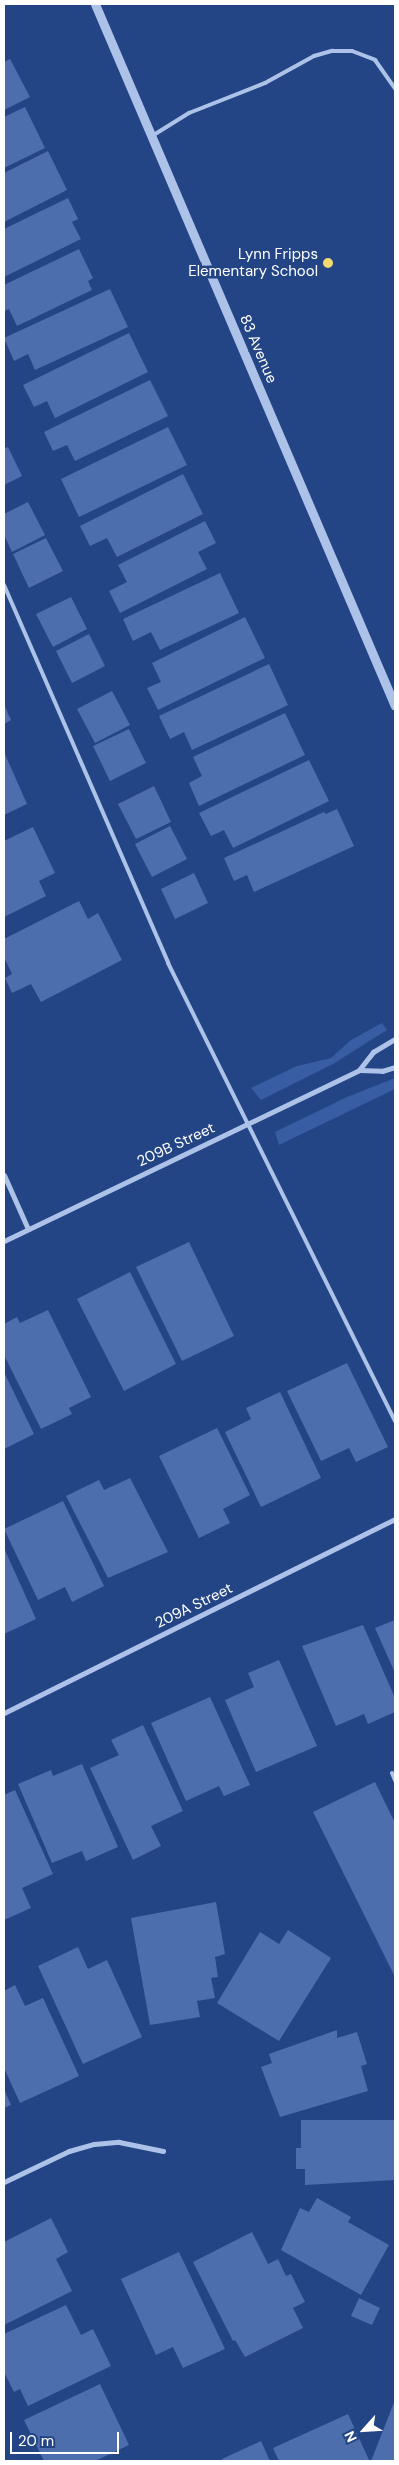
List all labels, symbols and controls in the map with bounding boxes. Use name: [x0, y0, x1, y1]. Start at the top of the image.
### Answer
place label: Lynn Fripps Elementary School: [188, 245, 318, 280]
marker: Lynn Fripps Elementary School: [322, 257, 334, 269]
street label: 83 Avenue: [235, 312, 281, 386]
street label: 209B Street: [134, 1119, 218, 1171]
street label: 209A Street: [152, 1580, 236, 1632]
north arrow: [339, 2405, 389, 2455]
scale bar: [12, 2422, 121, 2454]
text: N: [340, 2428, 361, 2445]
text: 20 m: [18, 2431, 54, 2451]

